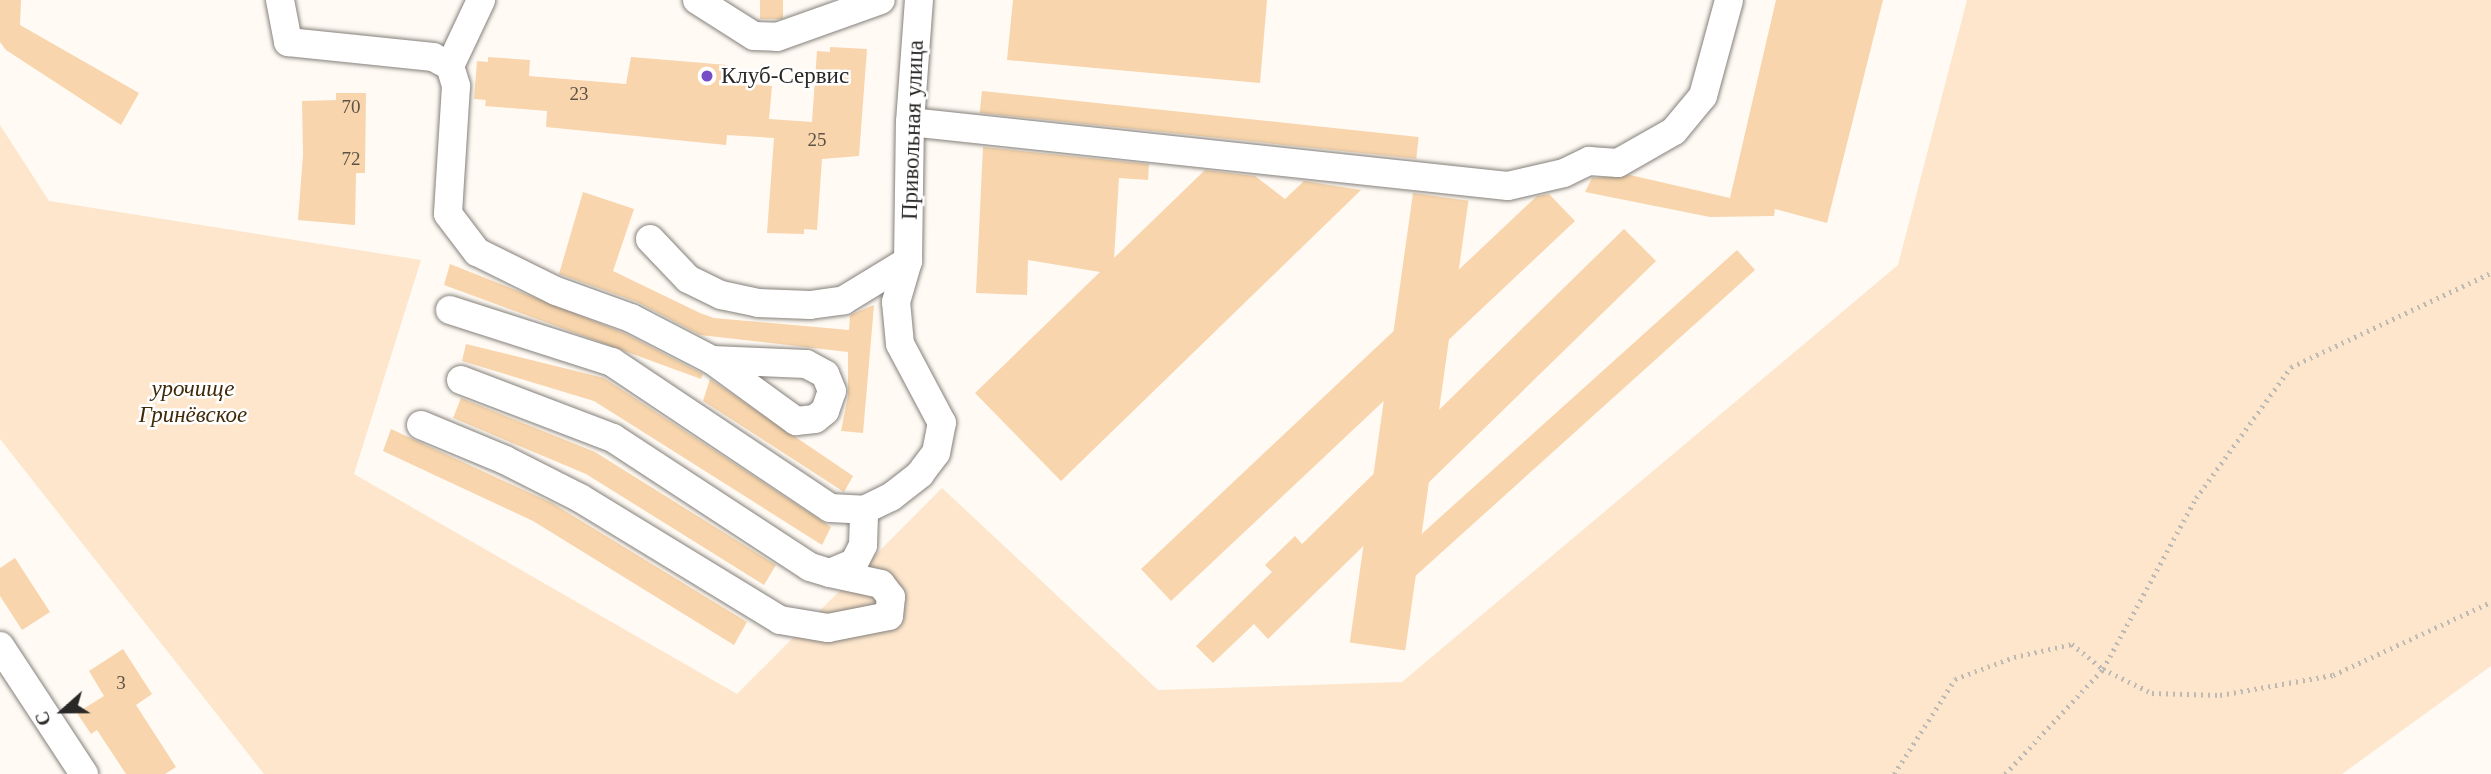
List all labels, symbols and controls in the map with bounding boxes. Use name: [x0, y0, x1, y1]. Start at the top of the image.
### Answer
street label: Привольная улица: [896, 40, 930, 220]
place label: Клуб-Сервис: [721, 62, 849, 90]
marker: Клуб-Сервис: [699, 68, 715, 84]
house number: 23: [569, 83, 588, 105]
house number: 70: [342, 96, 360, 118]
house number: 25: [807, 129, 826, 151]
house number: 72: [342, 148, 360, 170]
park label: урочище Гринёвское: [139, 375, 247, 429]
house number: 3: [116, 672, 126, 694]
north arrow: [28, 676, 98, 746]
text: С: [31, 709, 55, 729]

